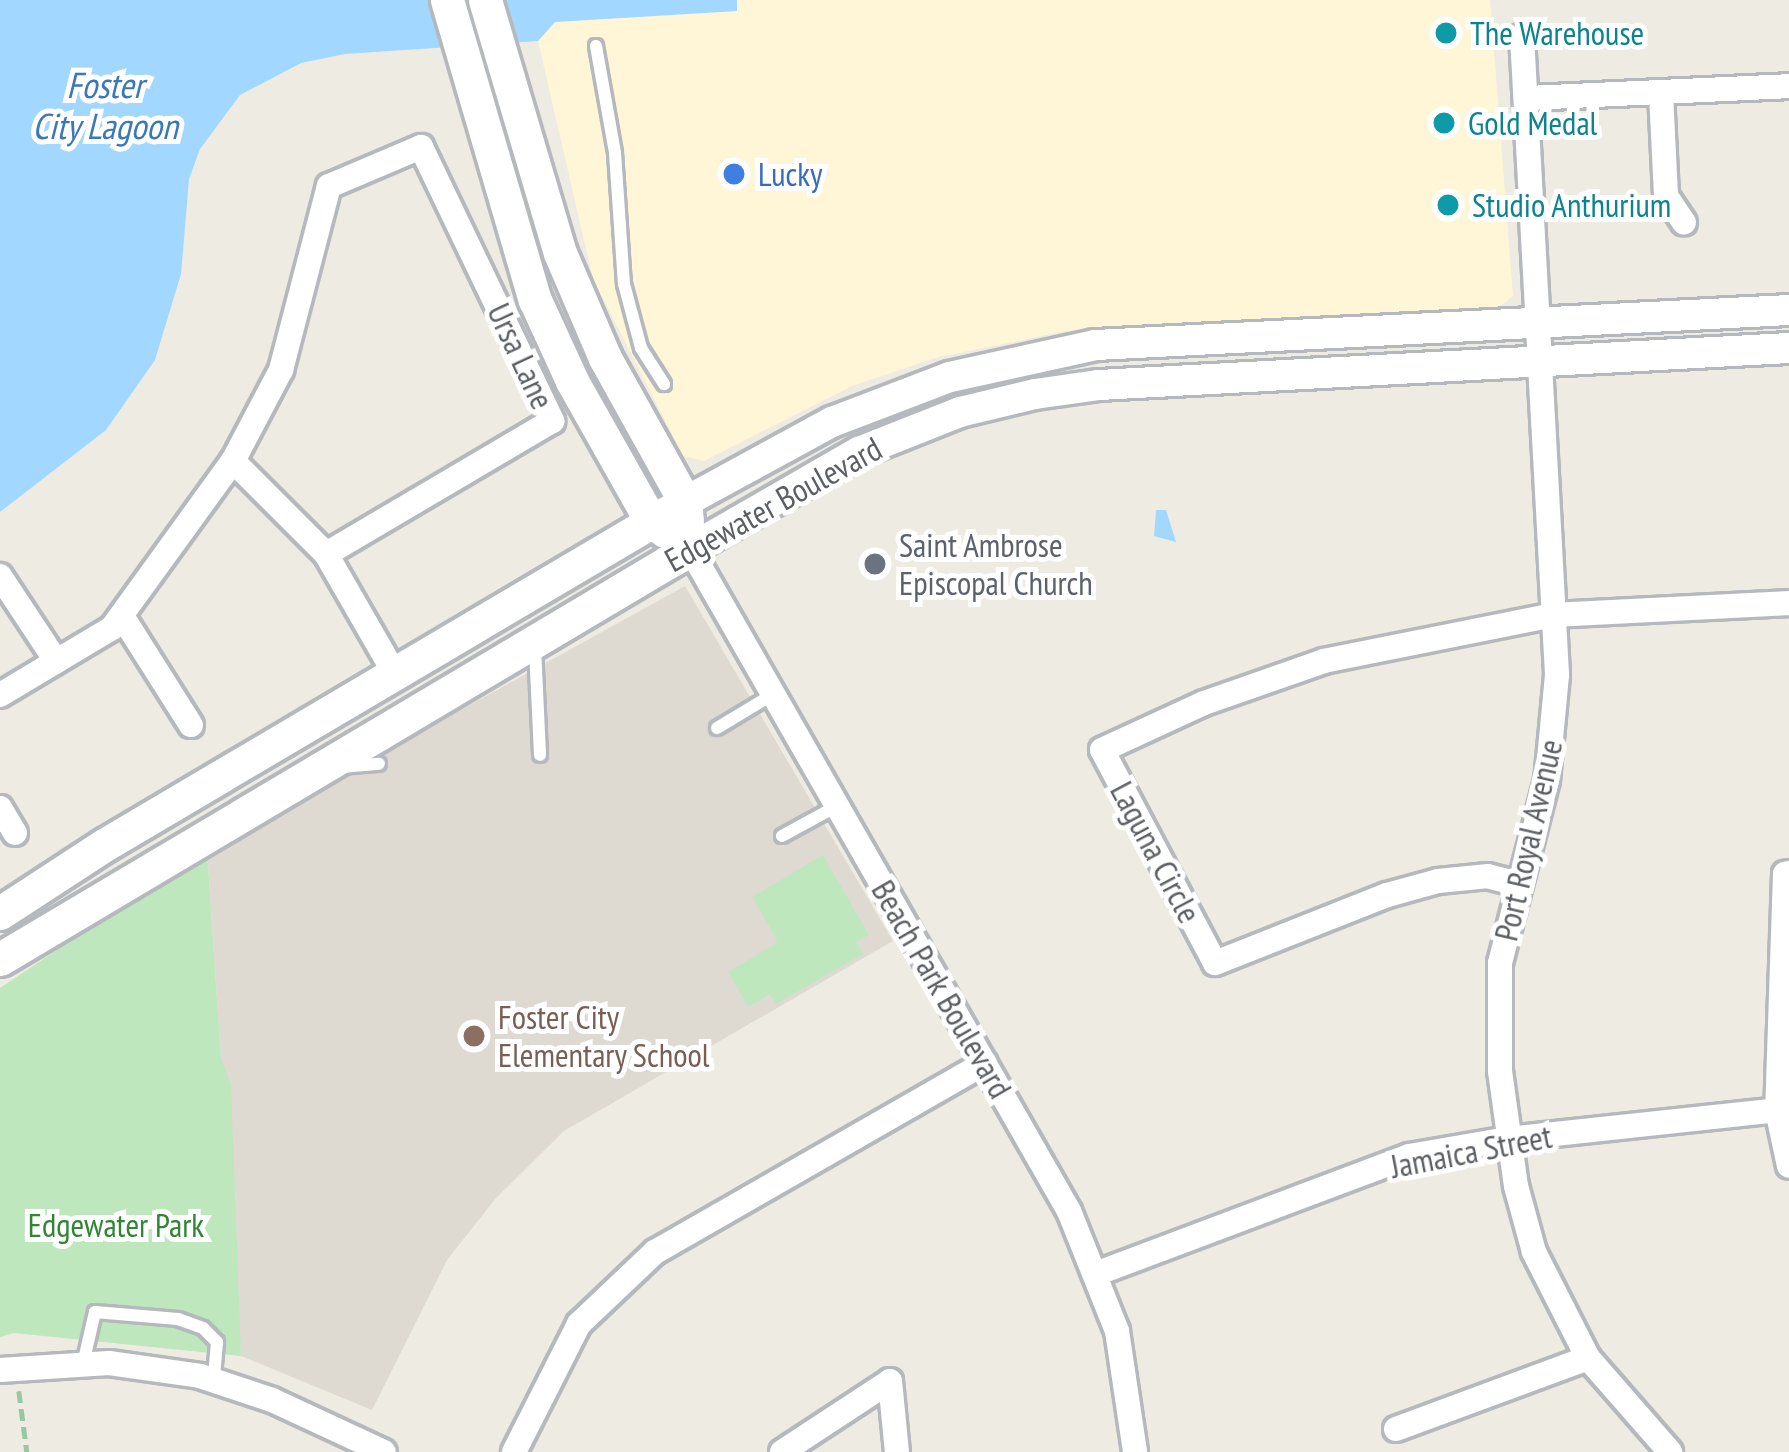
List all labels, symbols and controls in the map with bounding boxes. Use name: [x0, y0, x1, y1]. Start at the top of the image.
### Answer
place label: The Warehouse: [1470, 13, 1645, 53]
marker: The Warehouse: [1433, 20, 1459, 46]
water label: Foster City Lagoon: [32, 62, 178, 147]
place label: Gold Medal: [1468, 103, 1597, 143]
marker: Gold Medal: [1431, 110, 1457, 136]
place label: Lucky: [758, 154, 823, 194]
marker: Lucky: [721, 161, 747, 187]
place label: Studio Anthurium: [1472, 185, 1672, 225]
marker: Studio Anthurium: [1435, 192, 1461, 218]
street label: Ursa Lane: [479, 297, 563, 415]
street label: Edgewater Boulevard: [658, 428, 888, 580]
place label: Saint Ambrose Episcopal Church: [899, 525, 1093, 603]
marker: Saint Ambrose Episcopal Church: [862, 551, 888, 577]
street label: Port Royal Avenue: [1486, 735, 1570, 945]
street label: Laguna Circle: [1102, 775, 1210, 929]
street label: Beach Park Boulevard: [863, 873, 1021, 1105]
place label: Foster City Elementary School: [498, 997, 710, 1075]
marker: Foster City Elementary School: [461, 1023, 487, 1049]
street label: Jamaica Street: [1387, 1116, 1555, 1186]
park label: Edgewater Park: [28, 1205, 204, 1245]

